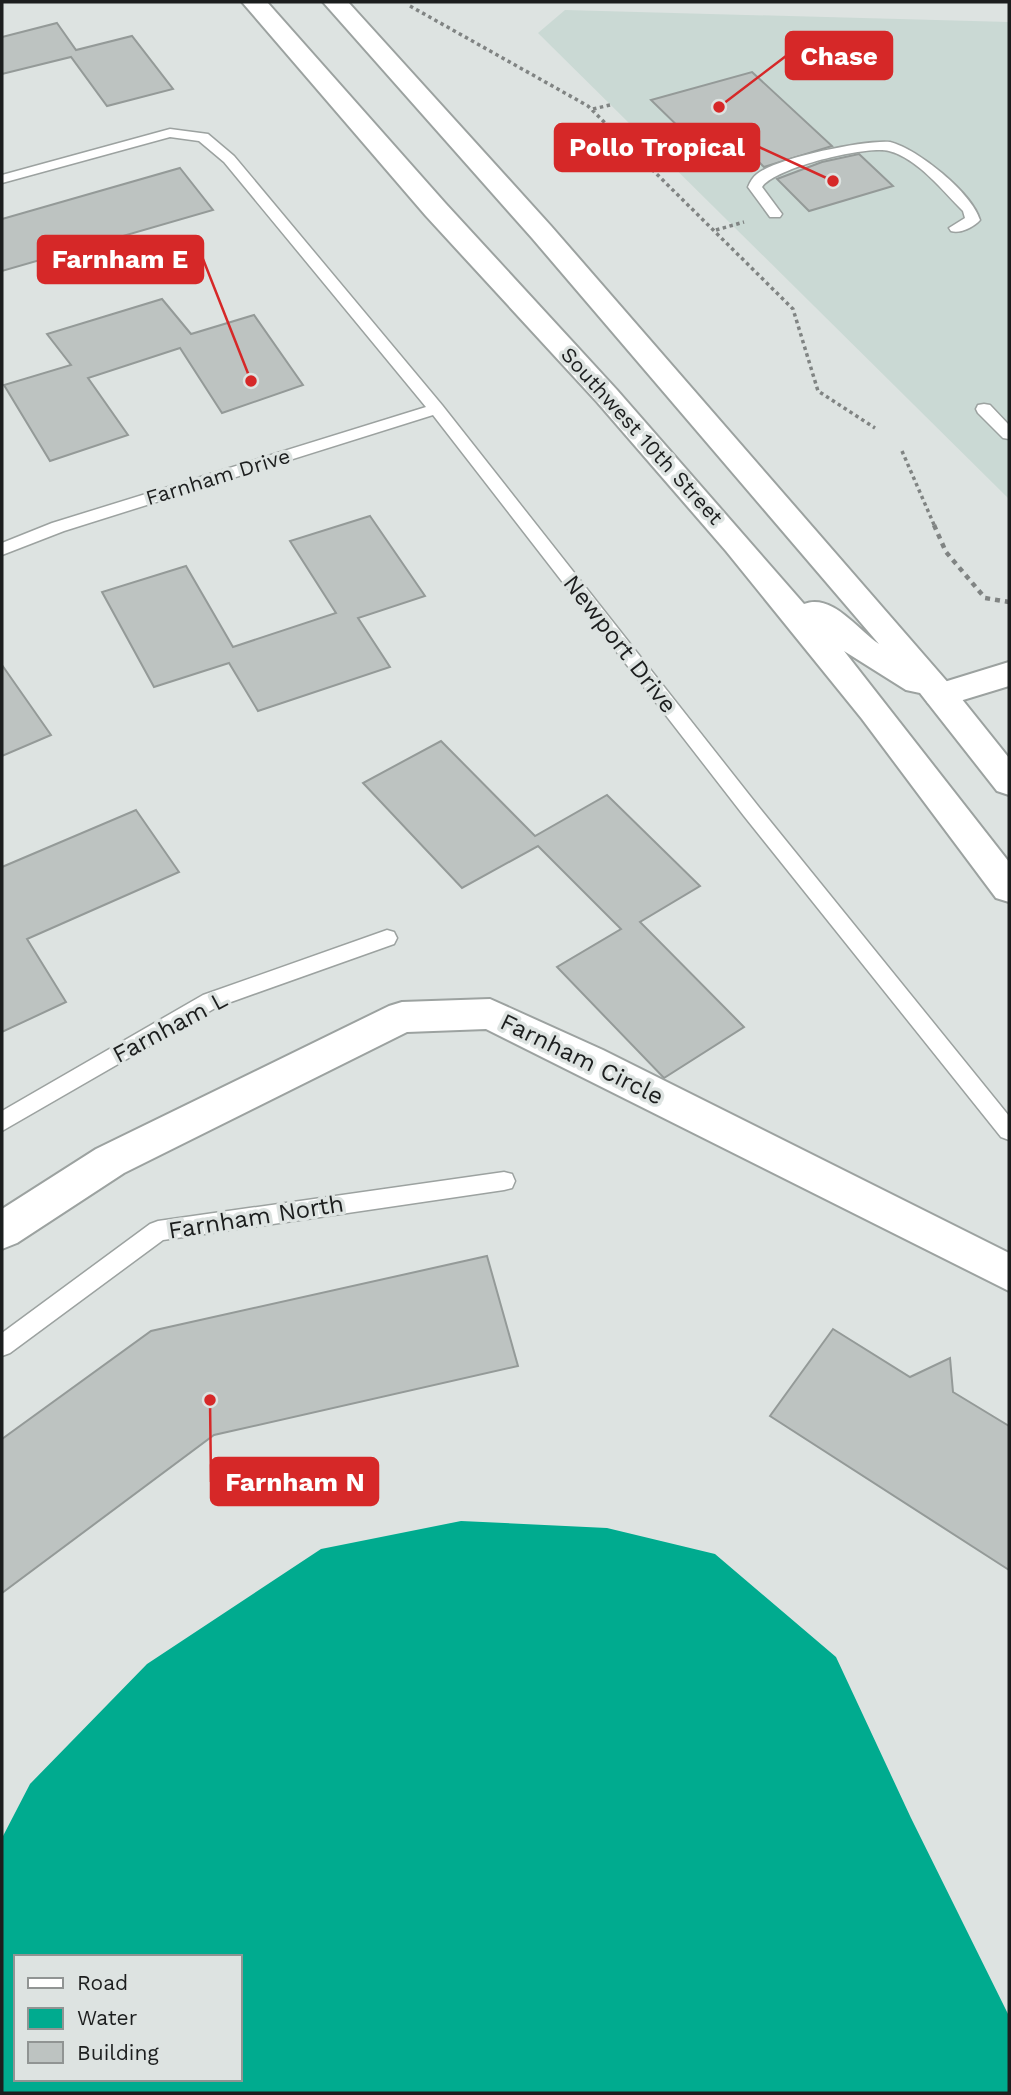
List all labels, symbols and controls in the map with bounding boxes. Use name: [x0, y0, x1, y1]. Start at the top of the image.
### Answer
callout: Chase: [786, 32, 892, 79]
text: Chase: [800, 41, 878, 71]
callout: Pollo Tropical: [555, 124, 759, 171]
text: Pollo Tropical: [569, 132, 746, 162]
callout: Farnham E: [38, 236, 203, 283]
text: Farnham E: [52, 244, 188, 274]
street label: Southwest 10th Street: [556, 342, 729, 530]
street label: Farnham Drive: [143, 443, 293, 510]
street label: Newport Drive: [557, 569, 683, 719]
street label: Farnham L: [108, 985, 232, 1069]
street label: Farnham Circle: [496, 1007, 668, 1111]
street label: Farnham North: [166, 1189, 346, 1245]
callout: Farnham N: [211, 1458, 378, 1505]
text: Farnham N: [225, 1467, 365, 1497]
legend: [14, 1955, 242, 2081]
text: Road: [77, 1970, 128, 1995]
text: Water: [77, 2005, 138, 2030]
text: Building: [77, 2040, 159, 2065]

